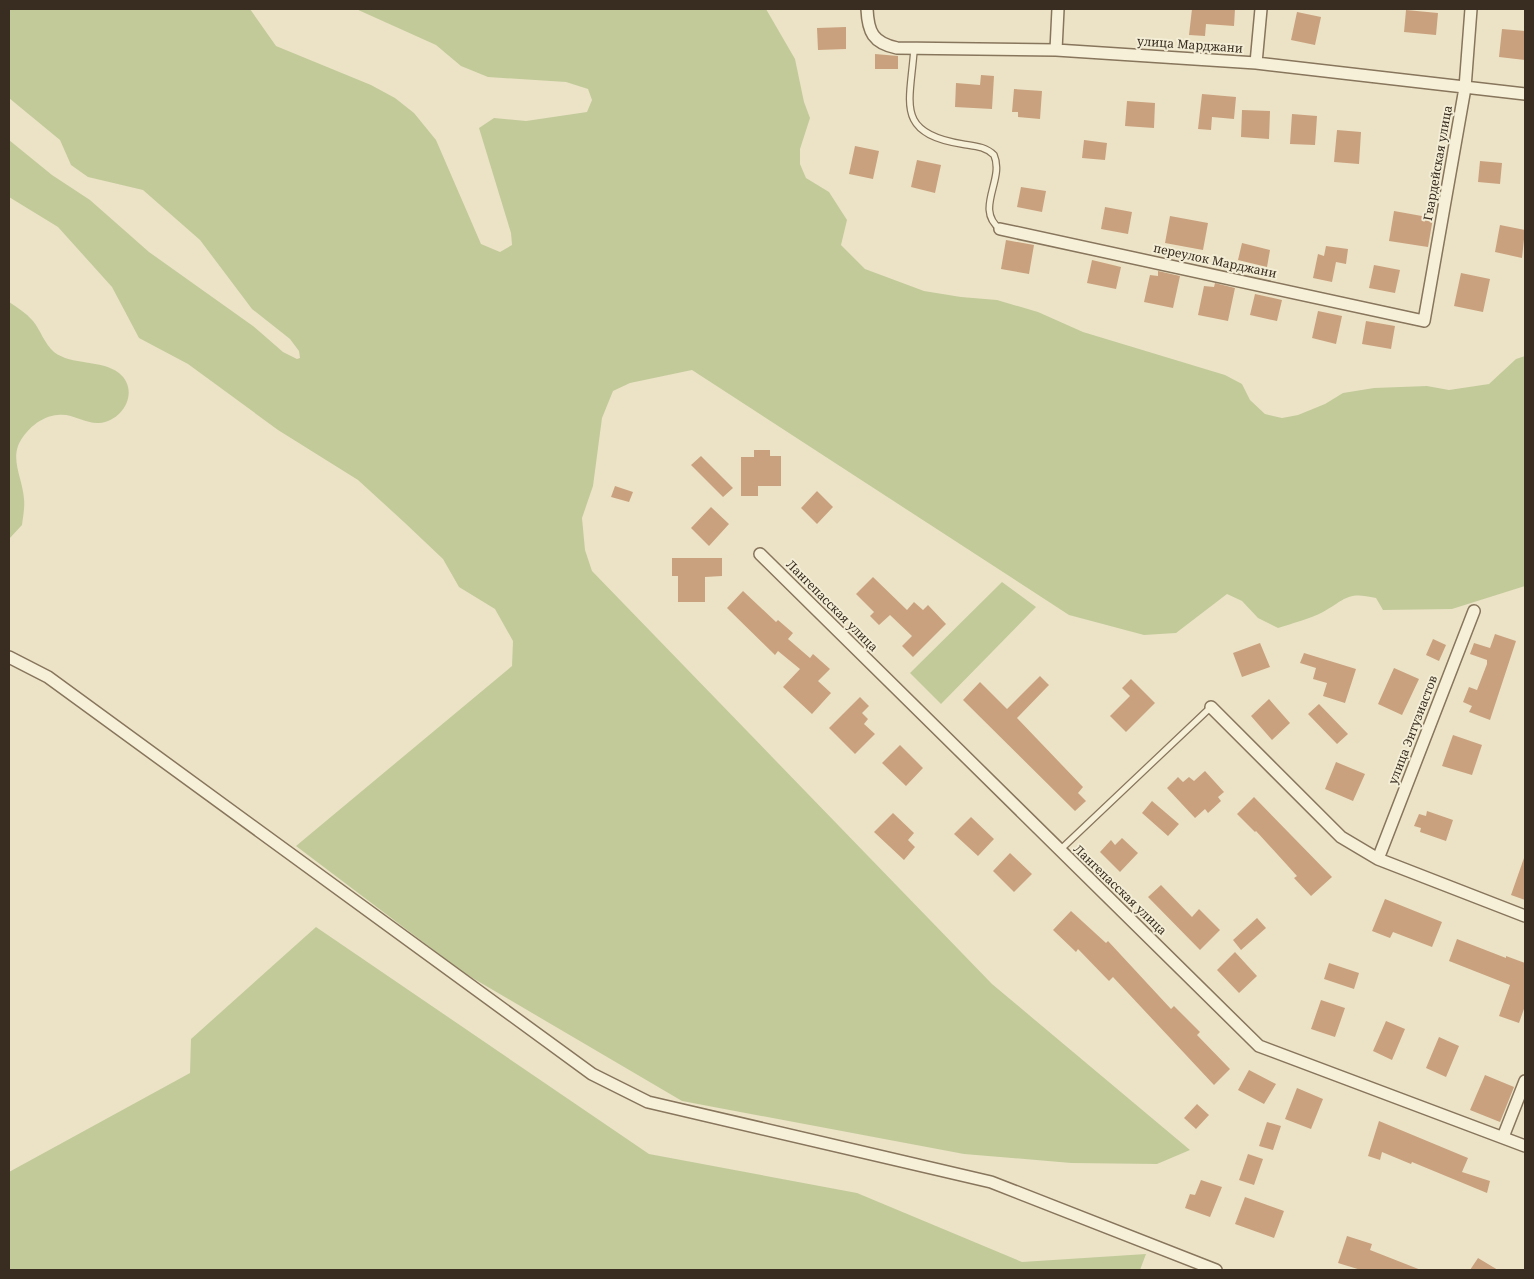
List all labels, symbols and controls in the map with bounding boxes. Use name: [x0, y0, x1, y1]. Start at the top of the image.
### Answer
street label: улица Марджани: [1137, 32, 1244, 57]
street label: Гвардейская улица: [1419, 104, 1456, 222]
street label: переулок Марджани: [1152, 239, 1278, 282]
street label: Лангепасская улица: [783, 556, 882, 655]
street label: улица Энтузиастов: [1384, 673, 1441, 787]
street label: Лангепасская улица: [1070, 841, 1171, 939]

